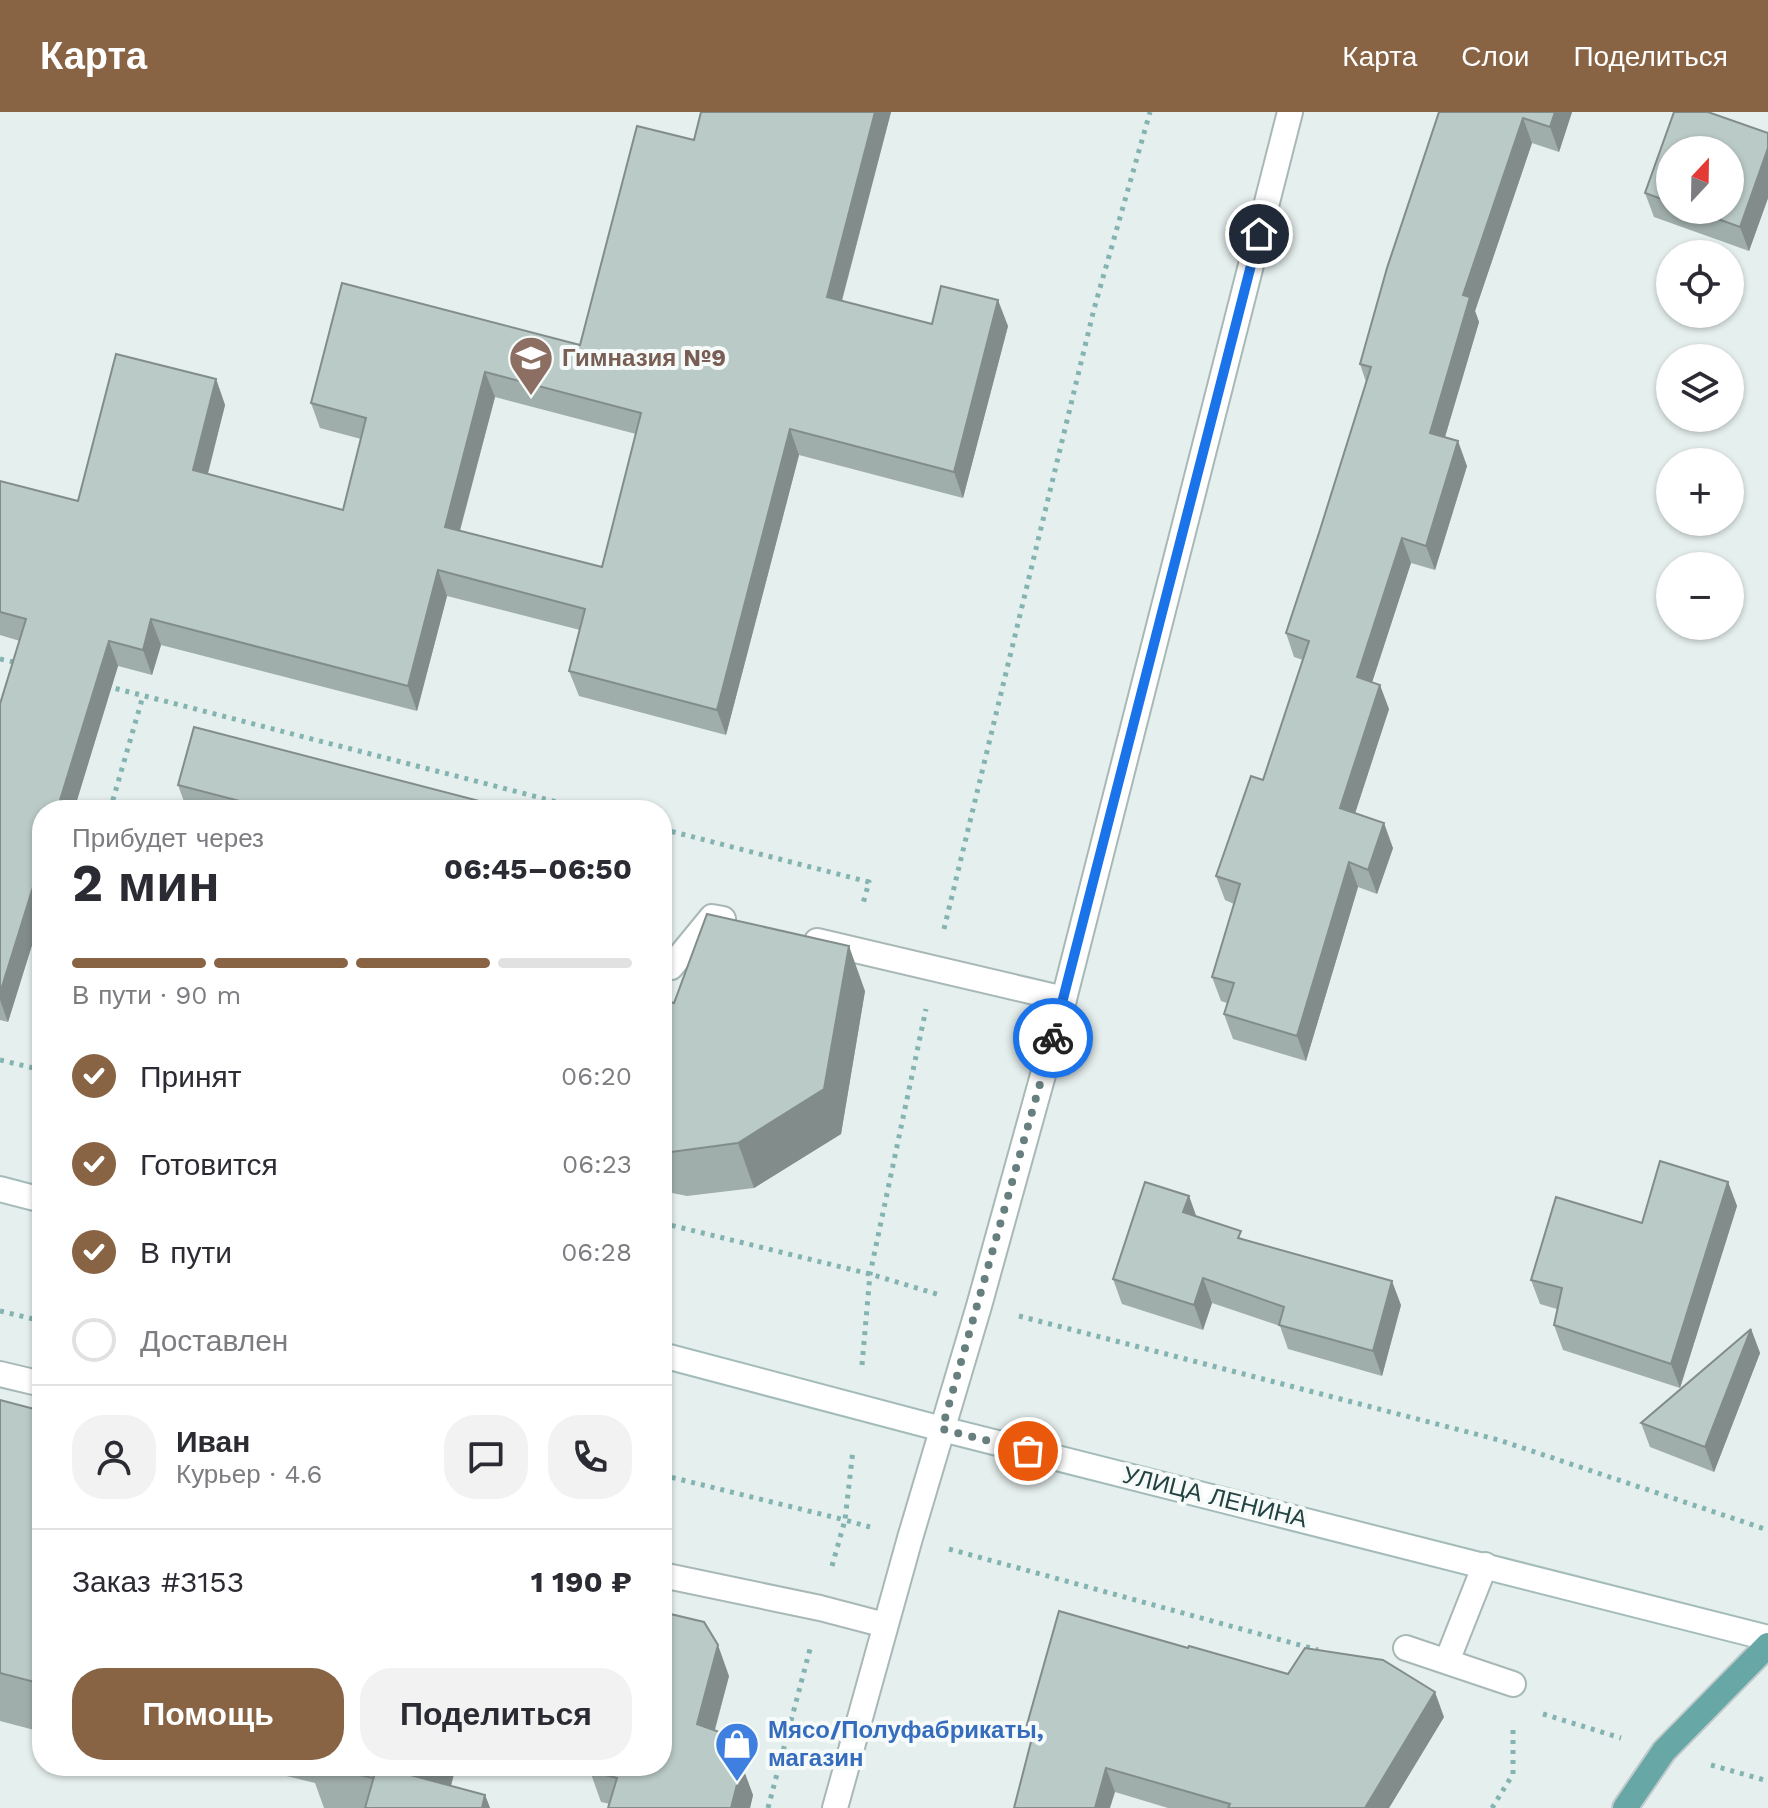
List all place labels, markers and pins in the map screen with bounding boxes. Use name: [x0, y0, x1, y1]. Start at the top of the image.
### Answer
pin: [1225, 200, 1293, 268]
school or university icon: Гимназия №9: [507, 334, 555, 397]
place label: Гимназия №9: [562, 344, 726, 372]
pin: [994, 1417, 1062, 1485]
place label: Мясо/Полуфабрикаты, магазин: [768, 1716, 1044, 1772]
shop icon: Мясо/Полуфабрикаты, магазин: [713, 1720, 761, 1783]

